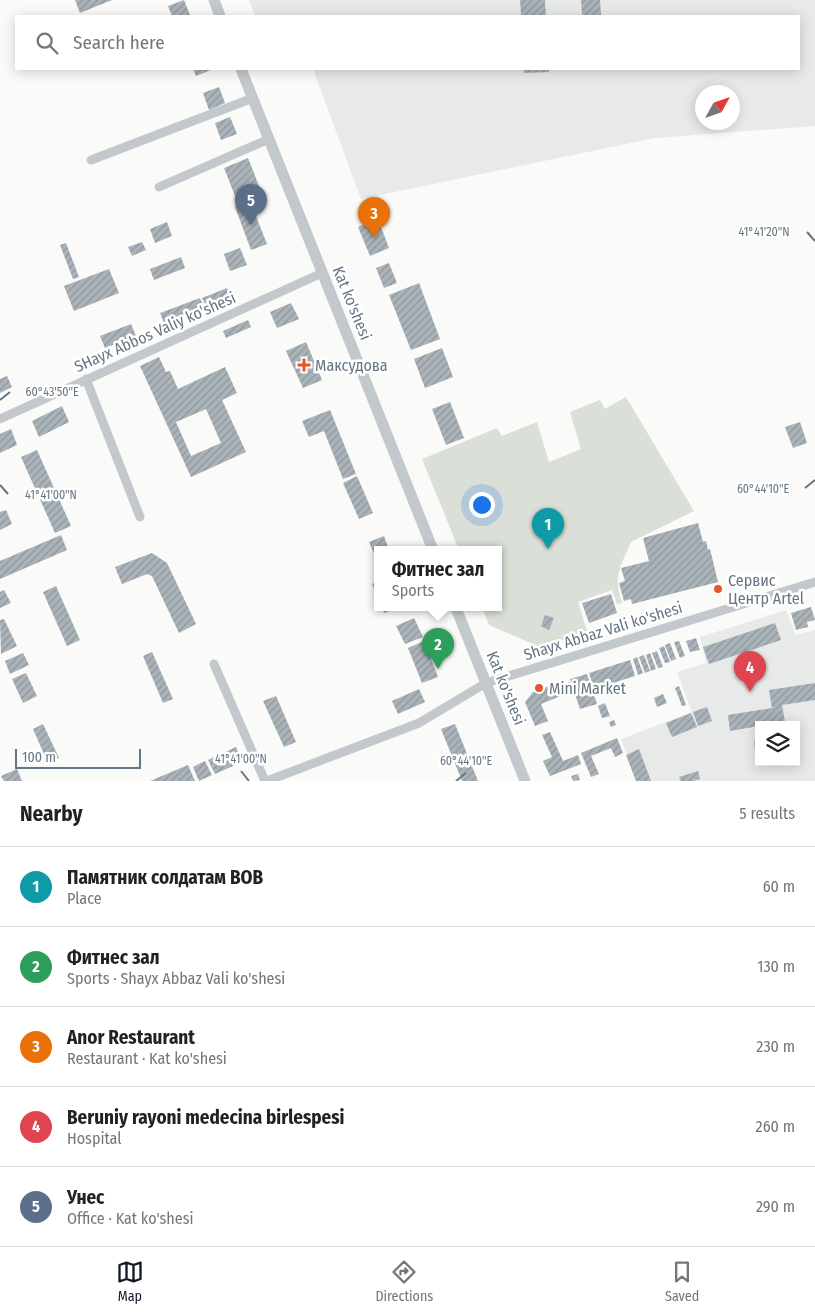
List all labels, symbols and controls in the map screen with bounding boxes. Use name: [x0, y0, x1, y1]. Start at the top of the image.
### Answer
search box: [15, 15, 800, 70]
icon: search: [33, 29, 61, 57]
text: Search here: [73, 31, 165, 54]
north arrow: [695, 85, 740, 130]
pin: 5: [235, 184, 267, 225]
pin: 3: [358, 197, 390, 238]
text: 41°41'20"N: [739, 225, 789, 239]
street label: Kat ko'shesi: [329, 263, 375, 343]
street label: SHayx Abbos Valiy ko'shesi: [71, 288, 239, 376]
place label: Максудова: [315, 356, 388, 375]
marker: Максудова: [297, 358, 311, 372]
text: 60°43'50"E: [25, 385, 79, 399]
text: 60°44'10"E: [737, 482, 789, 496]
text: 41°41'00"N: [25, 488, 77, 502]
your location: [469, 492, 495, 518]
pin: 1: [532, 508, 564, 549]
popup: [374, 546, 502, 611]
text: Фитнес зал: [392, 558, 484, 581]
place label: Сервис Центр Artel: [728, 571, 804, 608]
text: Sports: [392, 581, 434, 600]
marker: Сервис Центр Artel: [712, 583, 724, 595]
street label: Shayx Abbaz Vali ko'shesi: [521, 598, 685, 664]
pin: 2: [422, 628, 454, 669]
street label: Kat ko'shesi: [483, 648, 529, 728]
pin: 4: [734, 651, 766, 692]
place label: Mini Market: [549, 679, 627, 698]
marker: Mini Market: [533, 682, 545, 694]
map controls: [755, 721, 800, 766]
button: layers: [755, 721, 800, 766]
scale bar: [15, 746, 141, 769]
text: 100 m: [22, 749, 56, 766]
text: 41°41'00"N: [215, 752, 267, 766]
text: 60°44'10"E: [440, 754, 492, 768]
text: Nearby: [20, 801, 82, 827]
text: 5 results: [739, 804, 795, 823]
text: Памятник солдатам ВОВ: [67, 866, 263, 889]
text: 1: [33, 877, 39, 896]
text: 60 m: [763, 877, 795, 896]
text: Place: [67, 889, 102, 908]
text: Фитнес зал: [67, 946, 160, 969]
text: 2: [32, 957, 40, 976]
text: 130 m: [757, 957, 795, 976]
text: Sports · Shayx Abbaz Vali ko'shesi: [67, 969, 285, 988]
text: Anor Restaurant: [67, 1026, 195, 1049]
text: 3: [32, 1037, 40, 1056]
text: 230 m: [756, 1037, 795, 1056]
text: Restaurant · Kat ko'shesi: [67, 1049, 227, 1068]
text: Beruniy rayoni medecina birlespesi: [67, 1106, 344, 1129]
text: 4: [32, 1117, 40, 1136]
text: 260 m: [756, 1117, 795, 1136]
text: Hospital: [67, 1129, 122, 1148]
text: Унес: [67, 1186, 104, 1209]
text: 5: [32, 1197, 40, 1216]
text: 290 m: [756, 1197, 795, 1216]
text: Office · Kat ko'shesi: [67, 1209, 194, 1228]
tab: Map: [116, 1258, 144, 1305]
tab: Directions: [375, 1258, 433, 1305]
tab: Saved: [665, 1258, 699, 1305]

